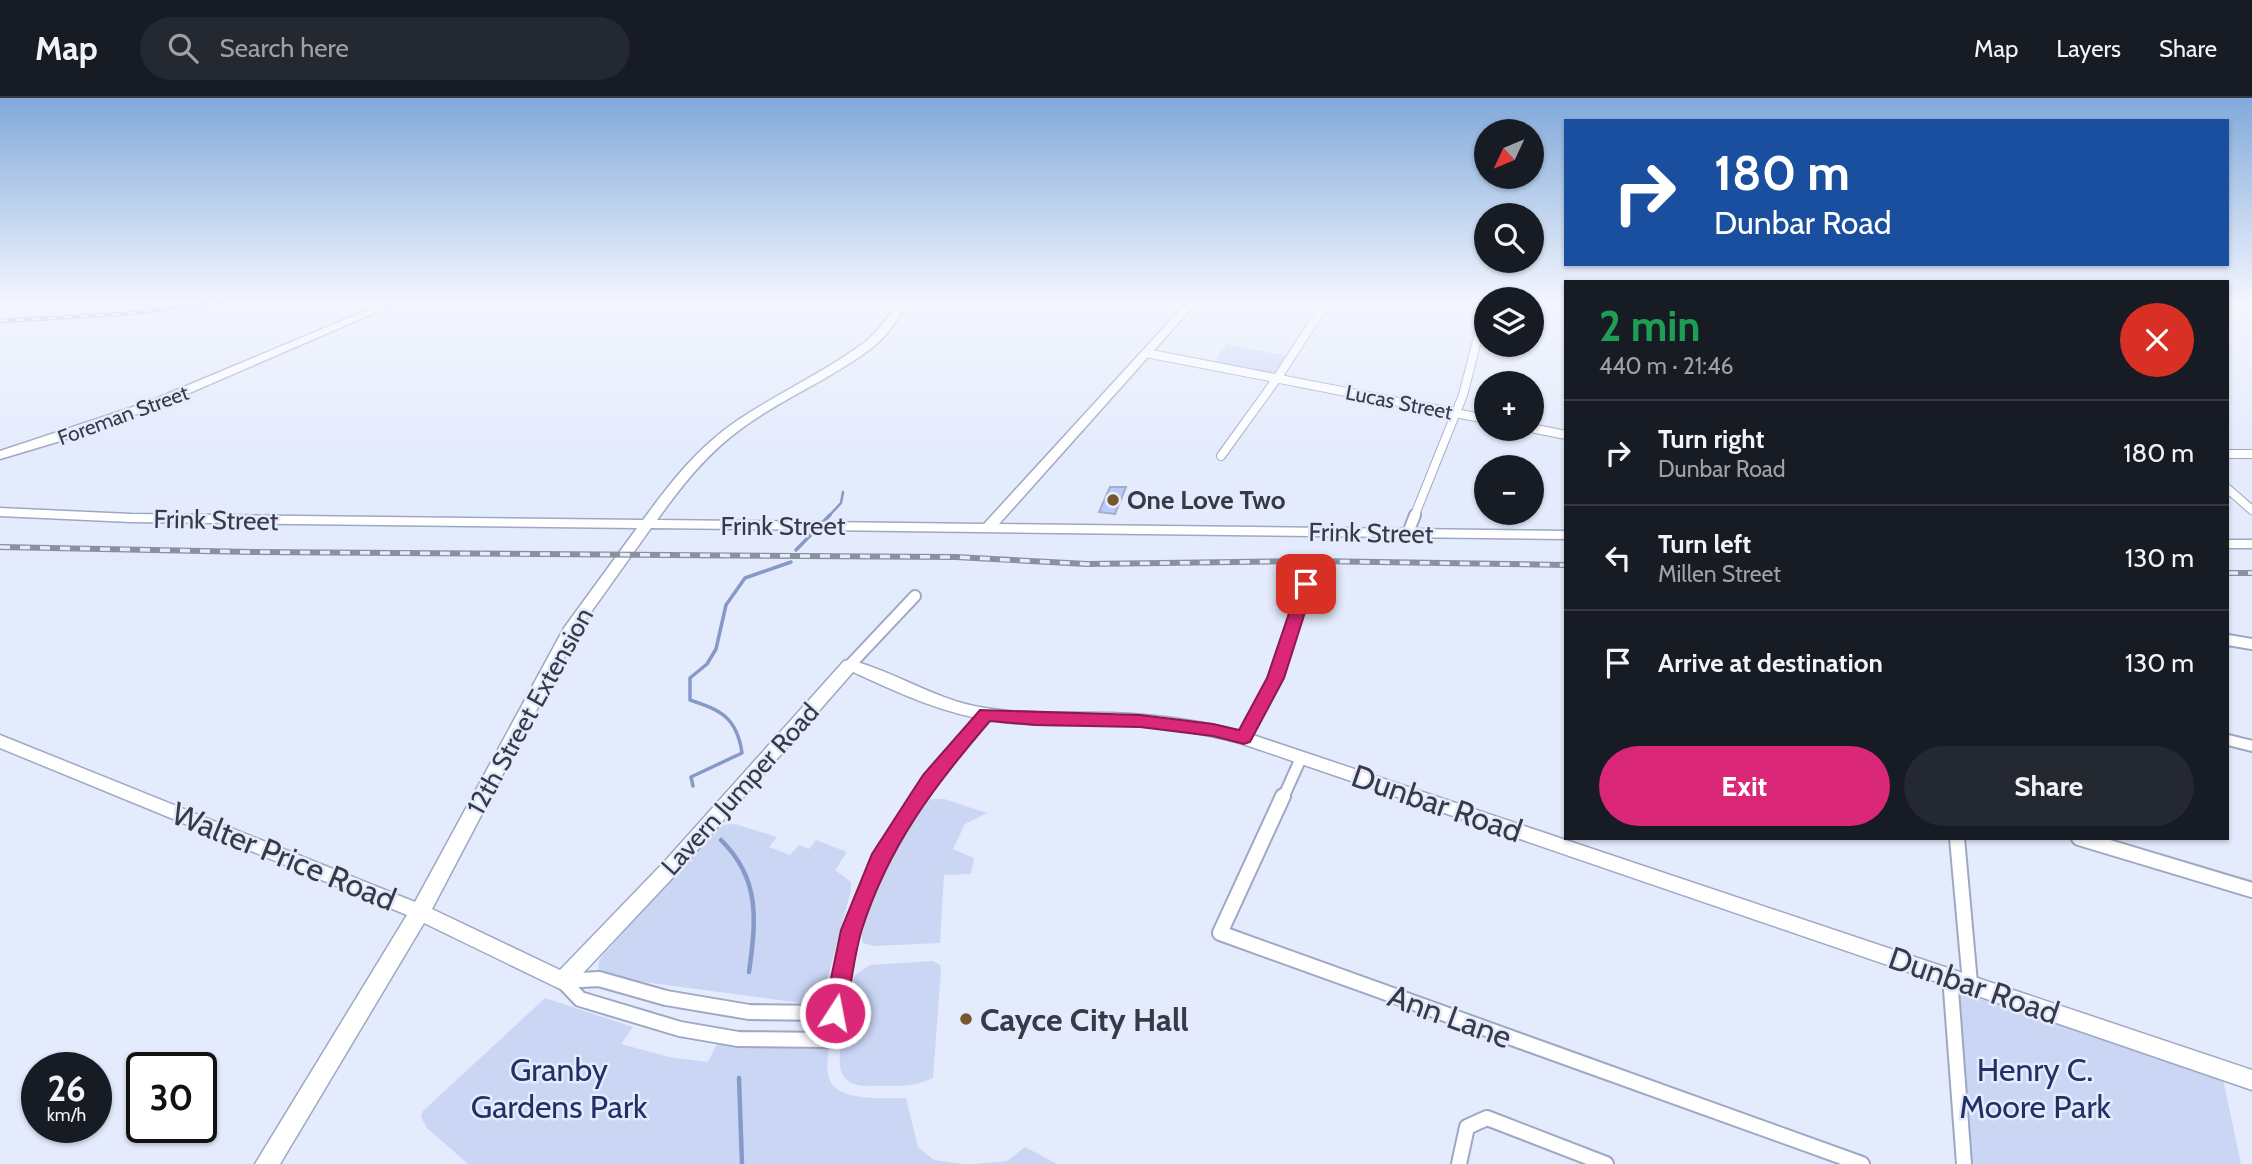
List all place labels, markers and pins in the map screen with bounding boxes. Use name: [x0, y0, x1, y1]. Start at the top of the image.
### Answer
place label: One Love Two: [1127, 484, 1286, 516]
marker: One Love Two: [1105, 492, 1121, 508]
pin: [1276, 554, 1336, 614]
place label: Cayce City Hall: [980, 1000, 1189, 1039]
marker: Cayce City Hall: [958, 1011, 974, 1027]

